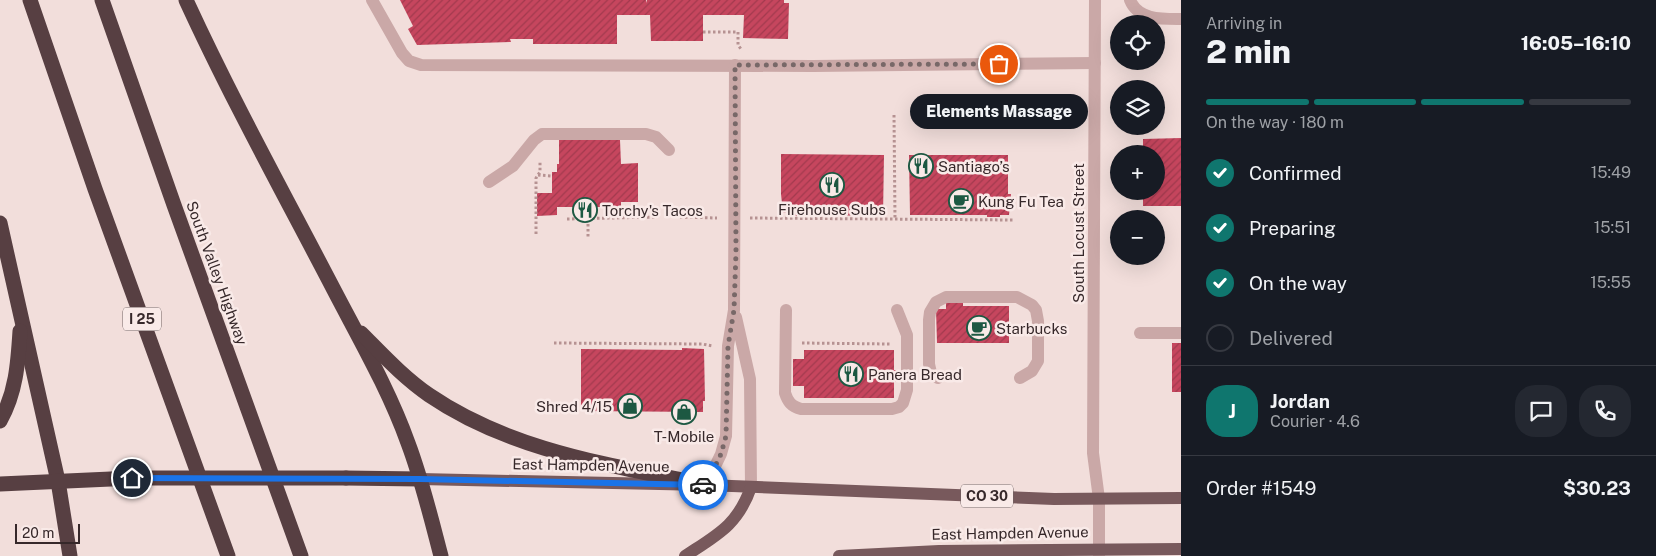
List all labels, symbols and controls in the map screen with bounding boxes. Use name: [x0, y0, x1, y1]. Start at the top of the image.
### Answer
text: Arriving in: [1206, 14, 1282, 33]
map controls: [1110, 15, 1165, 265]
button: locate: [1110, 15, 1165, 70]
text: 16:05–16:10: [1521, 32, 1631, 54]
text: 2 min: [1206, 33, 1291, 70]
pin: [978, 43, 1020, 85]
icon: bag: [985, 50, 1013, 78]
button: layers: [1110, 80, 1165, 135]
callout: Elements Massage: [910, 94, 1088, 129]
text: Elements Massage: [926, 102, 1072, 121]
text: On the way · 180 m: [1206, 113, 1344, 132]
button: +: [1110, 145, 1165, 200]
restaurant icon: Santiago’s: [908, 153, 934, 179]
place label: Santiago’s: [938, 158, 1010, 175]
icon: check: [1206, 159, 1234, 187]
text: Confirmed: [1249, 162, 1342, 184]
street label: South Locust Street: [1070, 163, 1087, 303]
text: 15:49: [1591, 163, 1631, 182]
restaurant icon: Firehouse Subs: [819, 172, 845, 198]
cafe icon: Kung Fu Tea: [948, 188, 974, 214]
place label: Kung Fu Tea: [978, 193, 1064, 210]
restaurant icon: Torchy's Tacos: [572, 197, 598, 223]
street label: South Valley Highway: [183, 199, 251, 347]
place label: Firehouse Subs: [778, 201, 886, 218]
place label: Torchy's Tacos: [602, 202, 703, 219]
button: −: [1110, 210, 1165, 265]
icon: check: [1206, 214, 1234, 242]
text: Preparing: [1249, 217, 1336, 239]
text: 15:51: [1594, 218, 1631, 237]
icon: check: [1206, 269, 1234, 297]
text: On the way: [1249, 272, 1347, 294]
text: 15:55: [1590, 273, 1631, 292]
road number: I 25: [123, 308, 161, 330]
cafe icon: Starbucks: [966, 315, 992, 341]
place label: Starbucks: [996, 320, 1067, 337]
text: Delivered: [1249, 327, 1333, 349]
restaurant icon: Panera Bread: [838, 361, 864, 387]
place label: Panera Bread: [868, 366, 962, 383]
button: chat: [1515, 385, 1567, 437]
button: phone: [1579, 385, 1631, 437]
text: Jordan: [1270, 390, 1330, 412]
shop icon: Shred 4/15: [617, 393, 643, 419]
place label: Shred 4/15: [536, 398, 612, 415]
shop icon: T-Mobile: [671, 399, 697, 425]
text: J: [1228, 400, 1236, 422]
text: Courier · 4.6: [1270, 412, 1360, 431]
place label: T-Mobile: [654, 428, 714, 445]
street label: East Hampden Avenue: [512, 455, 670, 475]
pin: [111, 457, 153, 499]
courier: [678, 460, 728, 510]
icon: home: [118, 464, 146, 492]
icon: car: [689, 471, 717, 499]
text: Order #1549: [1206, 477, 1316, 499]
text: $30.23: [1563, 477, 1631, 499]
road number: CO 30: [961, 484, 1013, 508]
scale bar: [15, 521, 80, 544]
street label: East Hampden Avenue: [931, 523, 1089, 543]
text: 20 m: [22, 525, 54, 541]

